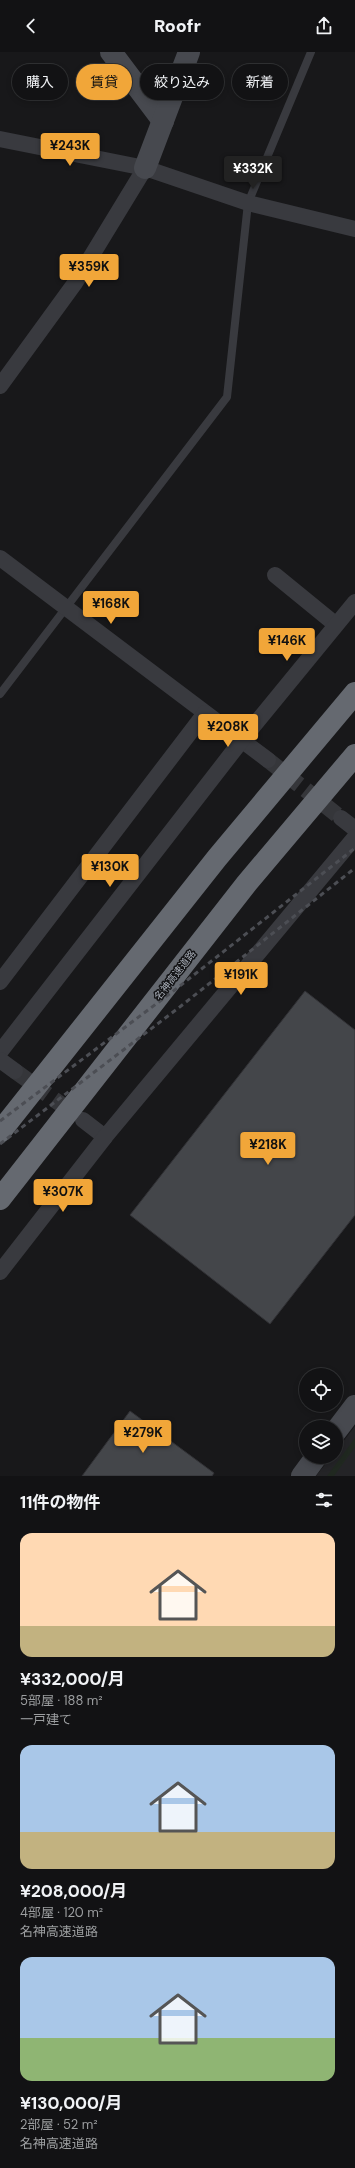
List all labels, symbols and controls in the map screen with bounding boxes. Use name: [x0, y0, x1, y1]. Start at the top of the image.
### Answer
text: Roofr: [154, 14, 201, 38]
icon: back: [20, 15, 42, 37]
icon: share: [313, 15, 335, 37]
chip: 購入: [12, 64, 68, 100]
chip: 賃貸: [76, 64, 132, 100]
chip: 絞り込み: [140, 64, 224, 100]
chip: 新着: [232, 64, 288, 100]
pin: ¥243K: [42, 133, 98, 167]
text: ¥243K: [50, 137, 90, 154]
pin: ¥332K: [225, 156, 281, 190]
text: ¥332K: [233, 160, 273, 177]
pin: ¥359K: [61, 254, 117, 288]
text: ¥359K: [69, 258, 109, 275]
pin: ¥168K: [83, 591, 139, 625]
text: ¥168K: [92, 595, 130, 612]
pin: ¥146K: [259, 628, 315, 662]
text: ¥146K: [268, 632, 306, 649]
pin: ¥208K: [200, 714, 256, 748]
text: ¥208K: [207, 718, 249, 735]
pin: ¥130K: [82, 854, 138, 888]
text: ¥130K: [91, 858, 129, 875]
street label: 名神高速道路: [151, 947, 199, 1003]
pin: ¥191K: [213, 962, 269, 996]
text: ¥191K: [224, 966, 258, 983]
pin: ¥218K: [240, 1132, 296, 1166]
text: ¥218K: [249, 1136, 287, 1153]
pin: ¥307K: [35, 1179, 91, 1213]
text: ¥307K: [43, 1183, 83, 1200]
map controls: [299, 1368, 343, 1464]
button: locate: [299, 1368, 343, 1412]
pin: ¥279K: [115, 1420, 171, 1454]
button: layers: [299, 1420, 343, 1464]
text: ¥279K: [123, 1424, 163, 1441]
icon: filters: [313, 1489, 335, 1511]
text: 11件の物件: [20, 1491, 100, 1513]
icon: home: [142, 1559, 214, 1631]
text: ¥332,000/月: [20, 1668, 125, 1690]
text: 5部屋 · 188 m²: [20, 1692, 103, 1709]
text: 一戸建て: [20, 1711, 72, 1728]
icon: home: [142, 1771, 214, 1843]
text: ¥208,000/月: [20, 1880, 127, 1902]
text: 4部屋 · 120 m²: [20, 1904, 103, 1921]
text: 名神高速道路: [20, 1923, 98, 1940]
icon: home: [142, 1983, 214, 2055]
text: ¥130,000/月: [20, 2092, 123, 2114]
text: 2部屋 · 52 m²: [20, 2116, 98, 2133]
text: 名神高速道路: [20, 2135, 98, 2152]

